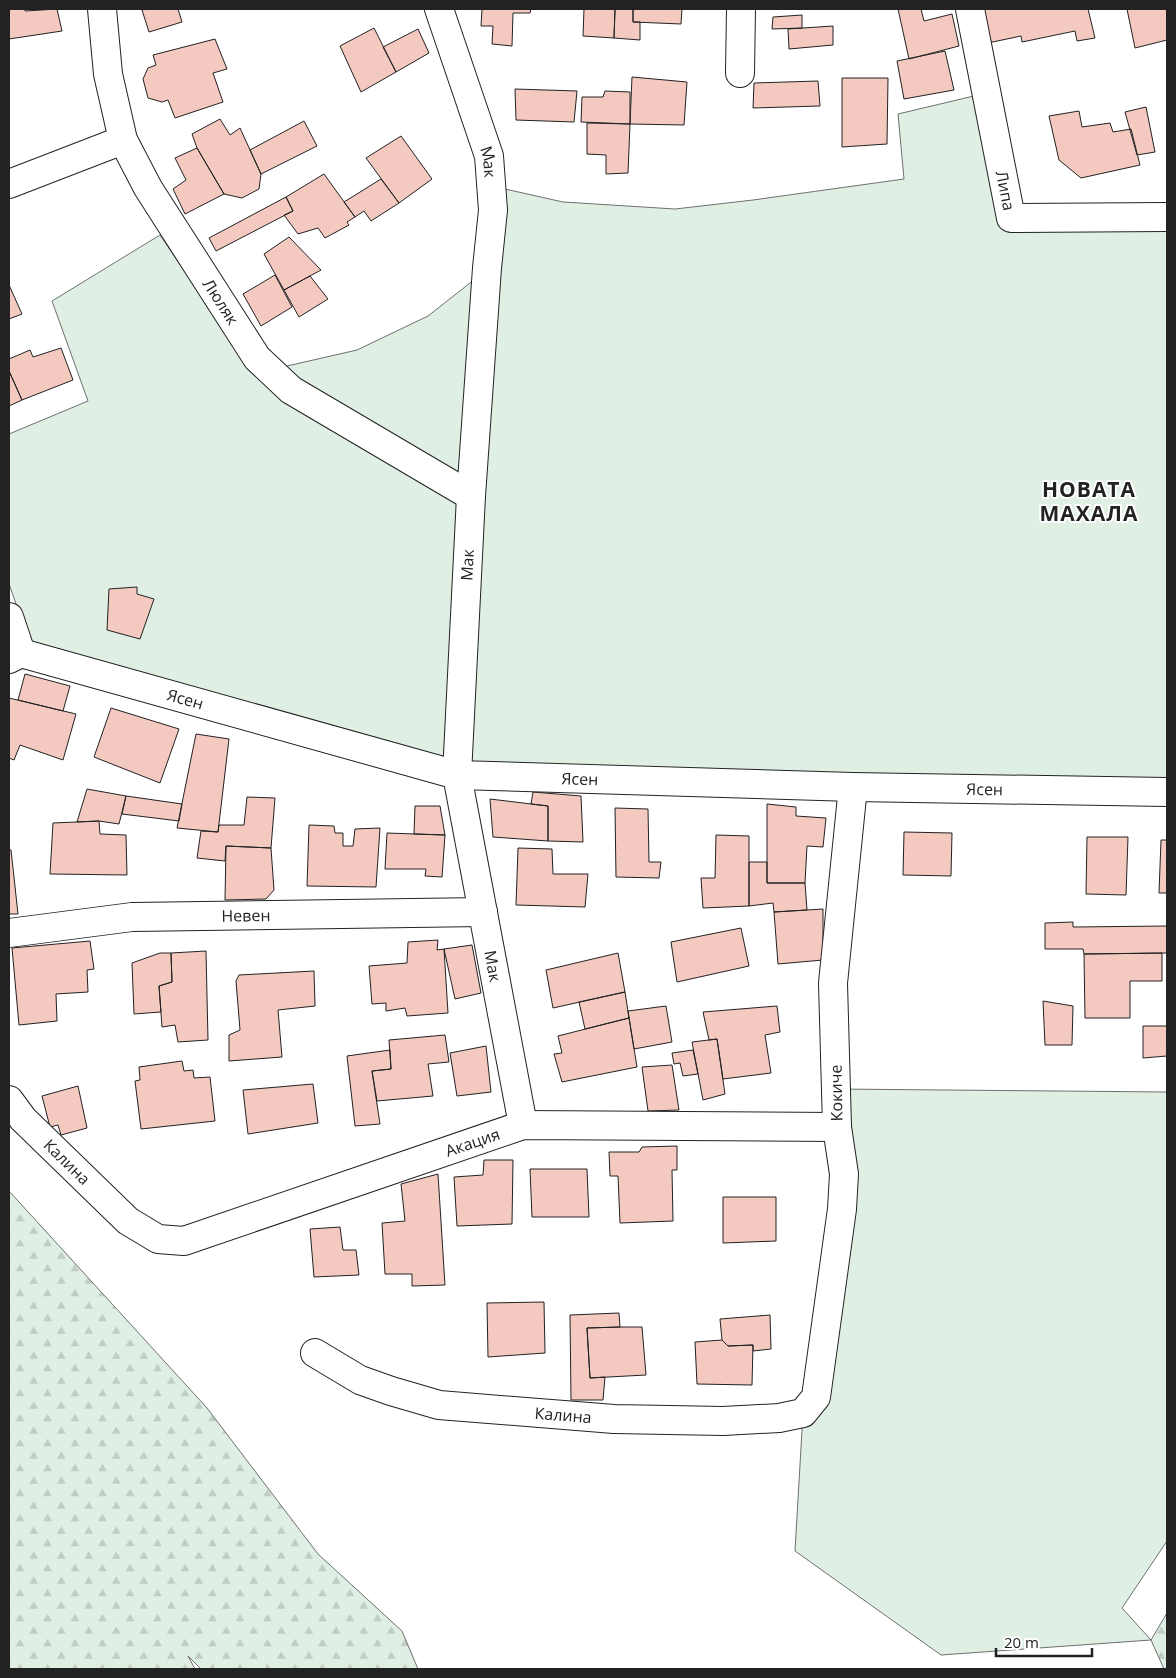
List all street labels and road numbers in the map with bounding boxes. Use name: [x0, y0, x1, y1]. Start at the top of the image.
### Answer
street label: Мак: [475, 143, 502, 179]
street label: Липа: [991, 169, 1020, 212]
street label: Люляк: [198, 274, 244, 330]
street label: Мак: [455, 548, 479, 581]
street label: Ясен: [165, 683, 206, 715]
street label: Ясен: [561, 767, 599, 790]
street label: Ясен: [966, 778, 1003, 800]
street label: Невен: [221, 904, 271, 927]
street label: Мак: [479, 948, 507, 984]
street label: Кокиче: [825, 1065, 847, 1121]
street label: Акация: [442, 1123, 503, 1162]
street label: Калина: [39, 1134, 95, 1190]
street label: Калина: [534, 1402, 593, 1428]

